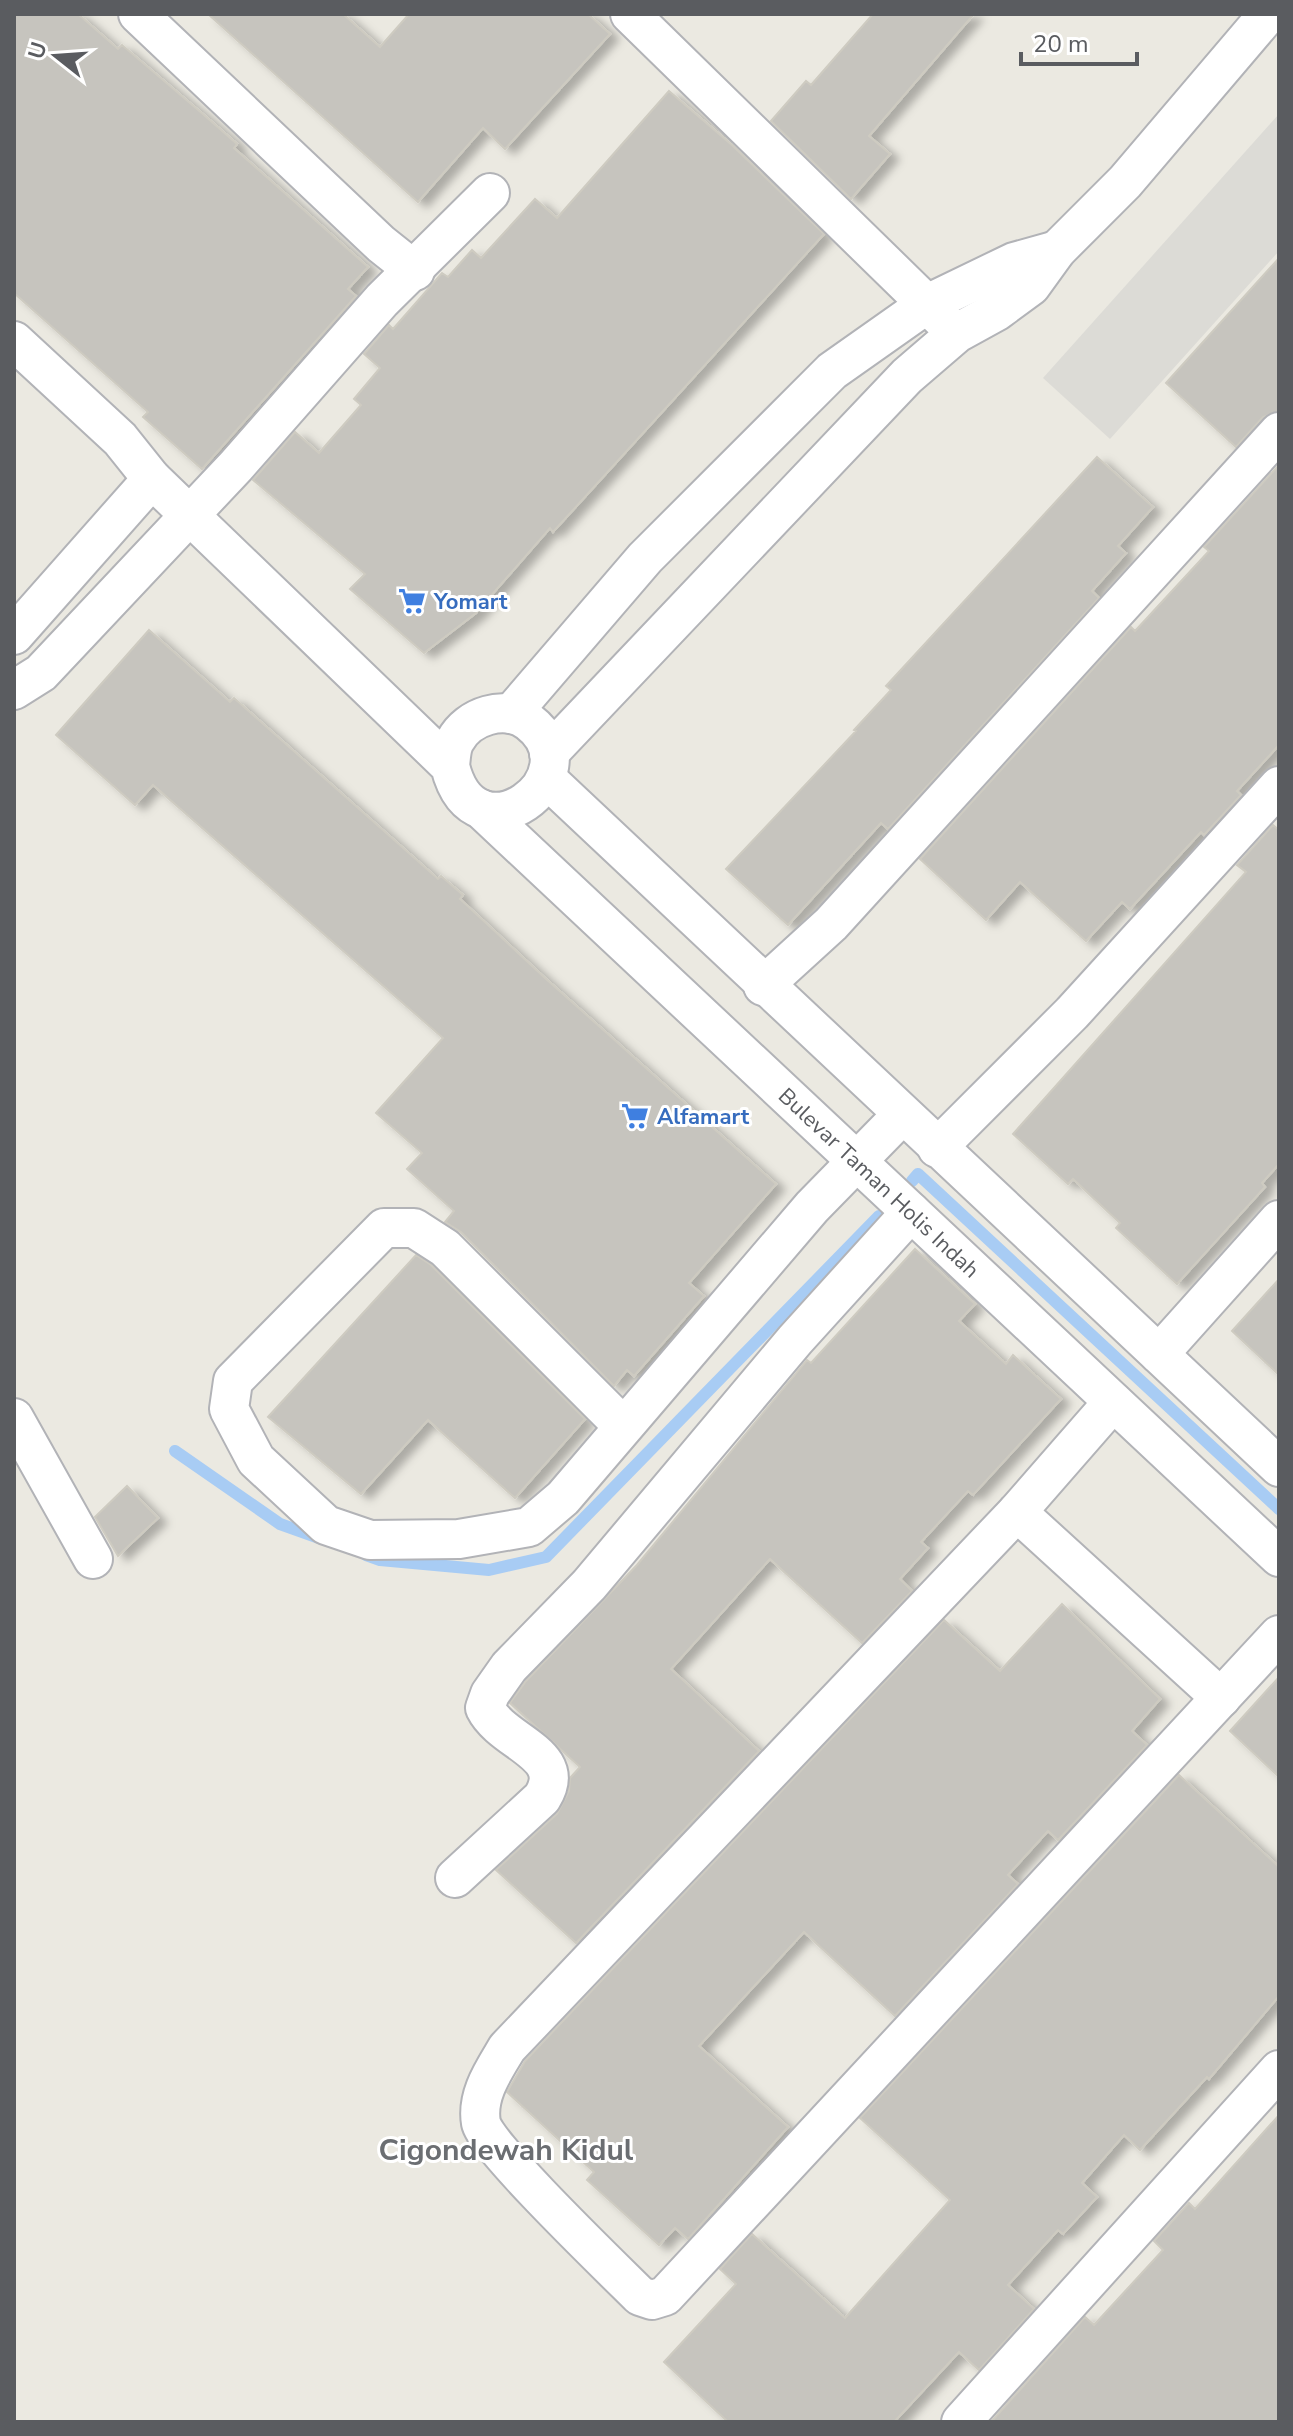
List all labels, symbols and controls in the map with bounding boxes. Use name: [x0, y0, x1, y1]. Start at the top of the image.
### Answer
north arrow: [16, 16, 96, 96]
scale bar: [1021, 16, 1137, 66]
text: 20 m: [1033, 28, 1089, 60]
text: U: [21, 38, 55, 63]
supermarket icon: Yomart: [397, 586, 427, 616]
place label: Yomart: [433, 587, 508, 617]
street label: Bulevar Taman Holis Indah: [772, 1081, 986, 1285]
supermarket icon: Alfamart: [620, 1101, 650, 1131]
place label: Alfamart: [657, 1102, 750, 1132]
district label: Cigondewah Kidul: [379, 2130, 634, 2171]

